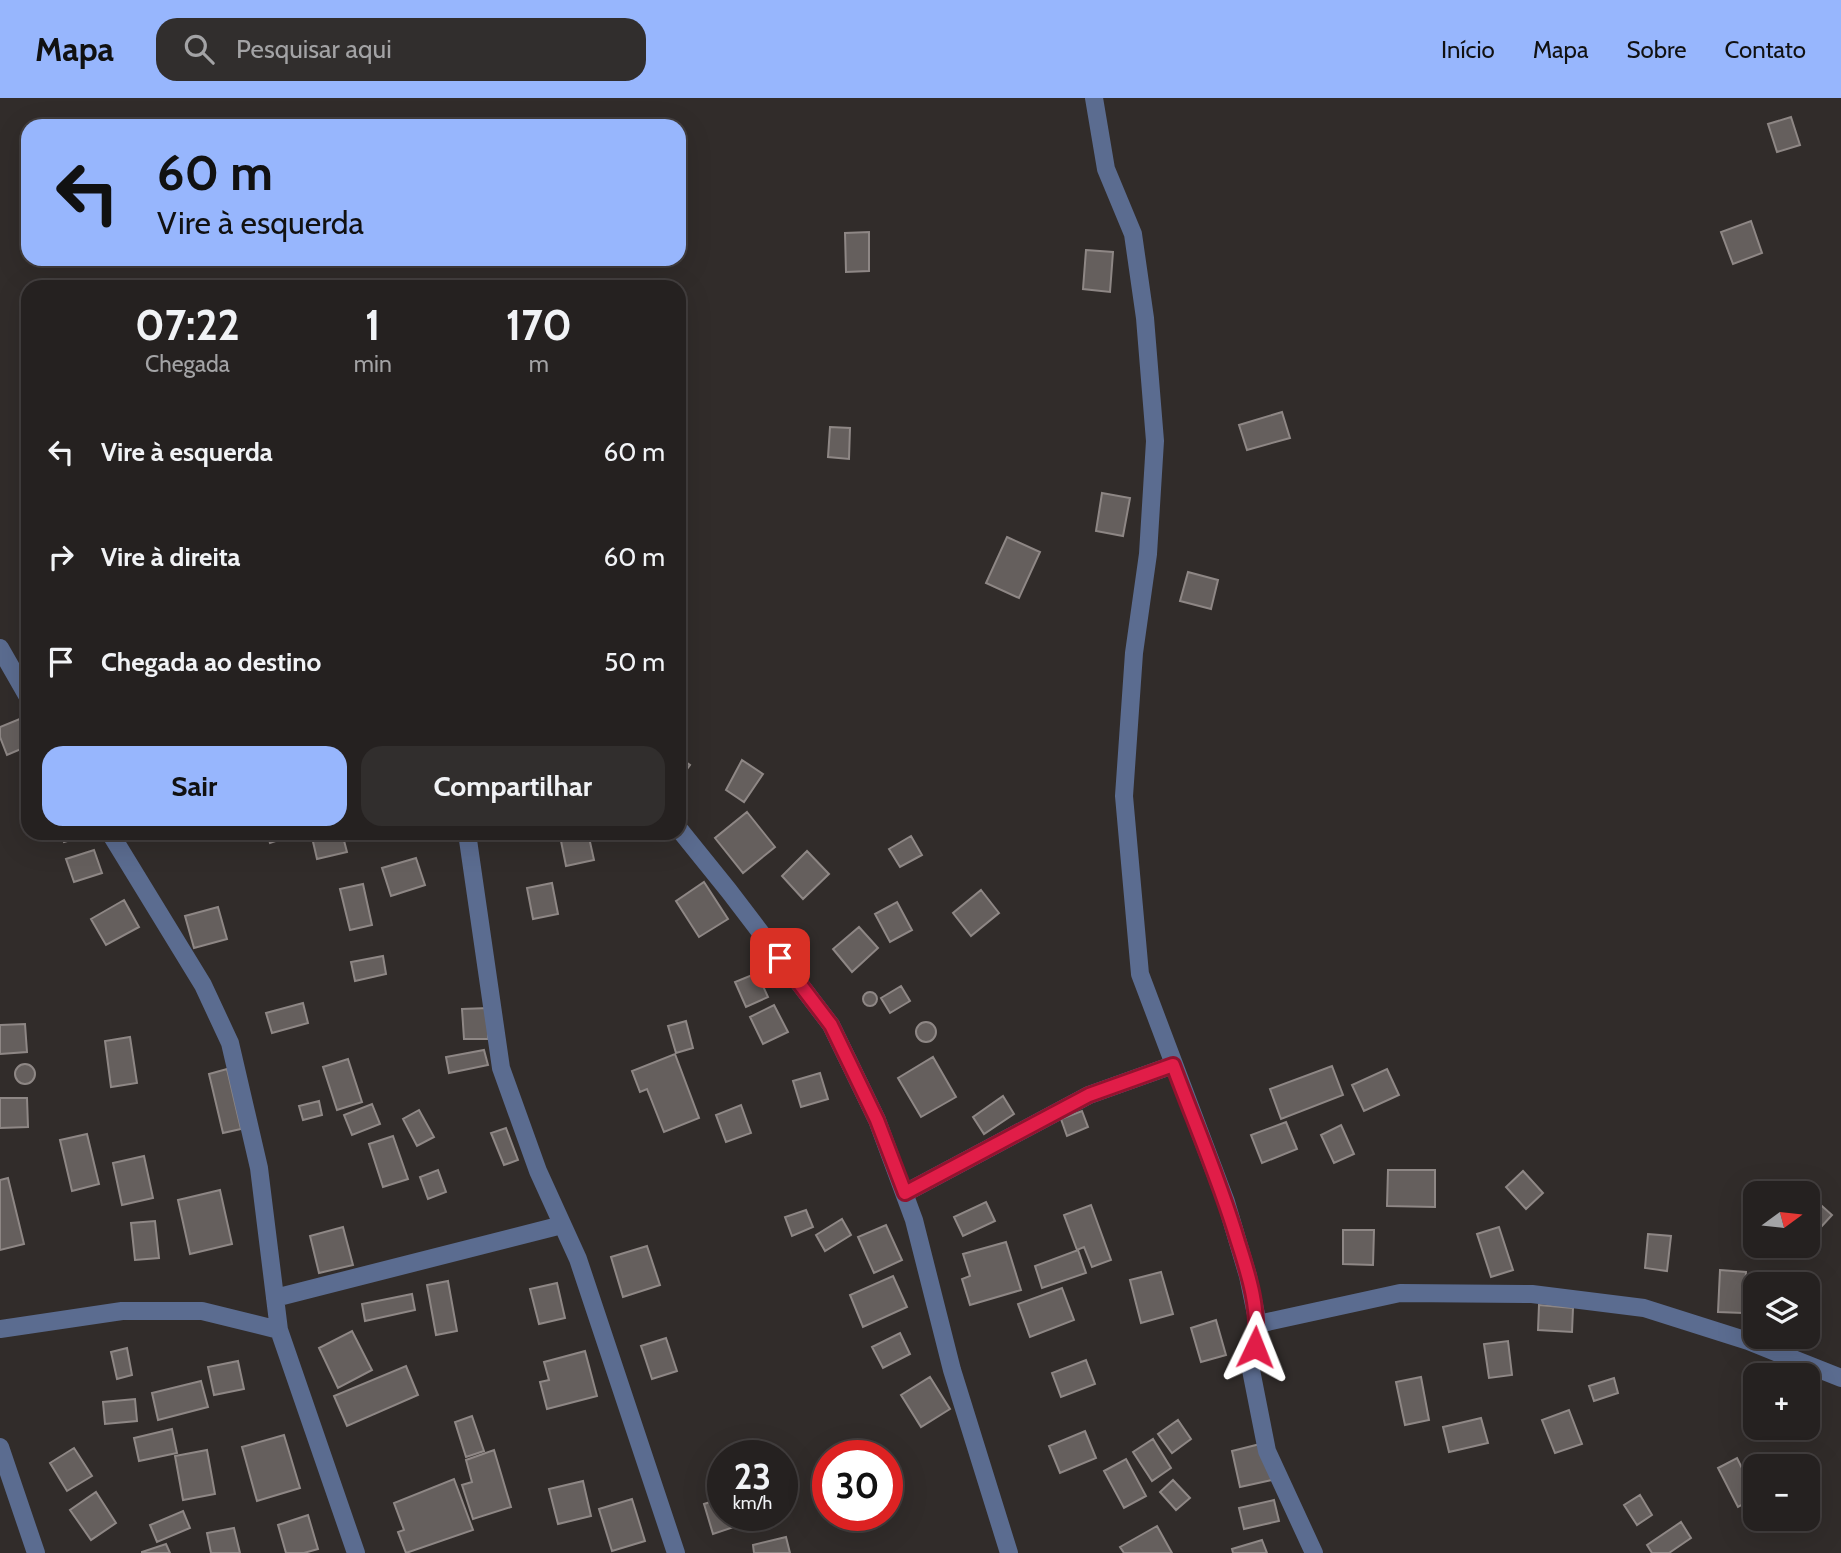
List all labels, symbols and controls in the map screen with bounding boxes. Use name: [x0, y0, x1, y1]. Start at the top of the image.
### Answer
search box: [156, 18, 646, 81]
text: Mapa: [35, 29, 114, 69]
icon: search: [180, 30, 218, 68]
text: Pesquisar aqui: [236, 33, 392, 65]
text: Início: [1441, 35, 1495, 64]
text: Mapa: [1533, 35, 1588, 64]
text: Sobre: [1626, 35, 1687, 64]
text: Contato: [1725, 35, 1806, 64]
text: 60 m: [157, 143, 273, 202]
icon: left: [42, 147, 133, 238]
text: Vire à esquerda: [157, 203, 364, 242]
text: 07:22: [135, 299, 240, 351]
text: 1: [365, 299, 381, 351]
text: 170: [506, 299, 572, 351]
text: Chegada: [145, 350, 230, 378]
text: min: [354, 350, 392, 378]
text: m: [529, 350, 549, 378]
icon: left: [42, 433, 80, 471]
text: Vire à esquerda: [101, 436, 273, 468]
text: 60 m: [603, 436, 665, 468]
icon: right: [42, 538, 80, 576]
text: Vire à direita: [101, 541, 241, 573]
text: 60 m: [603, 541, 665, 573]
icon: arrive: [42, 643, 80, 681]
text: Chegada ao destino: [101, 646, 321, 678]
text: 50 m: [604, 646, 665, 678]
button: Sair: [42, 746, 347, 826]
button: Compartilhar: [361, 746, 665, 826]
pin: [750, 928, 810, 988]
icon: arrive: [761, 939, 799, 977]
north arrow: [1743, 1181, 1820, 1258]
map controls: [1743, 1181, 1820, 1531]
button: layers: [1743, 1272, 1820, 1349]
position arrow: [1218, 1310, 1292, 1384]
button: +: [1743, 1363, 1820, 1440]
speed limit sign: 30: [812, 1440, 903, 1531]
button: −: [1743, 1454, 1820, 1531]
text: 23: [734, 1455, 771, 1498]
text: km/h: [733, 1492, 772, 1514]

